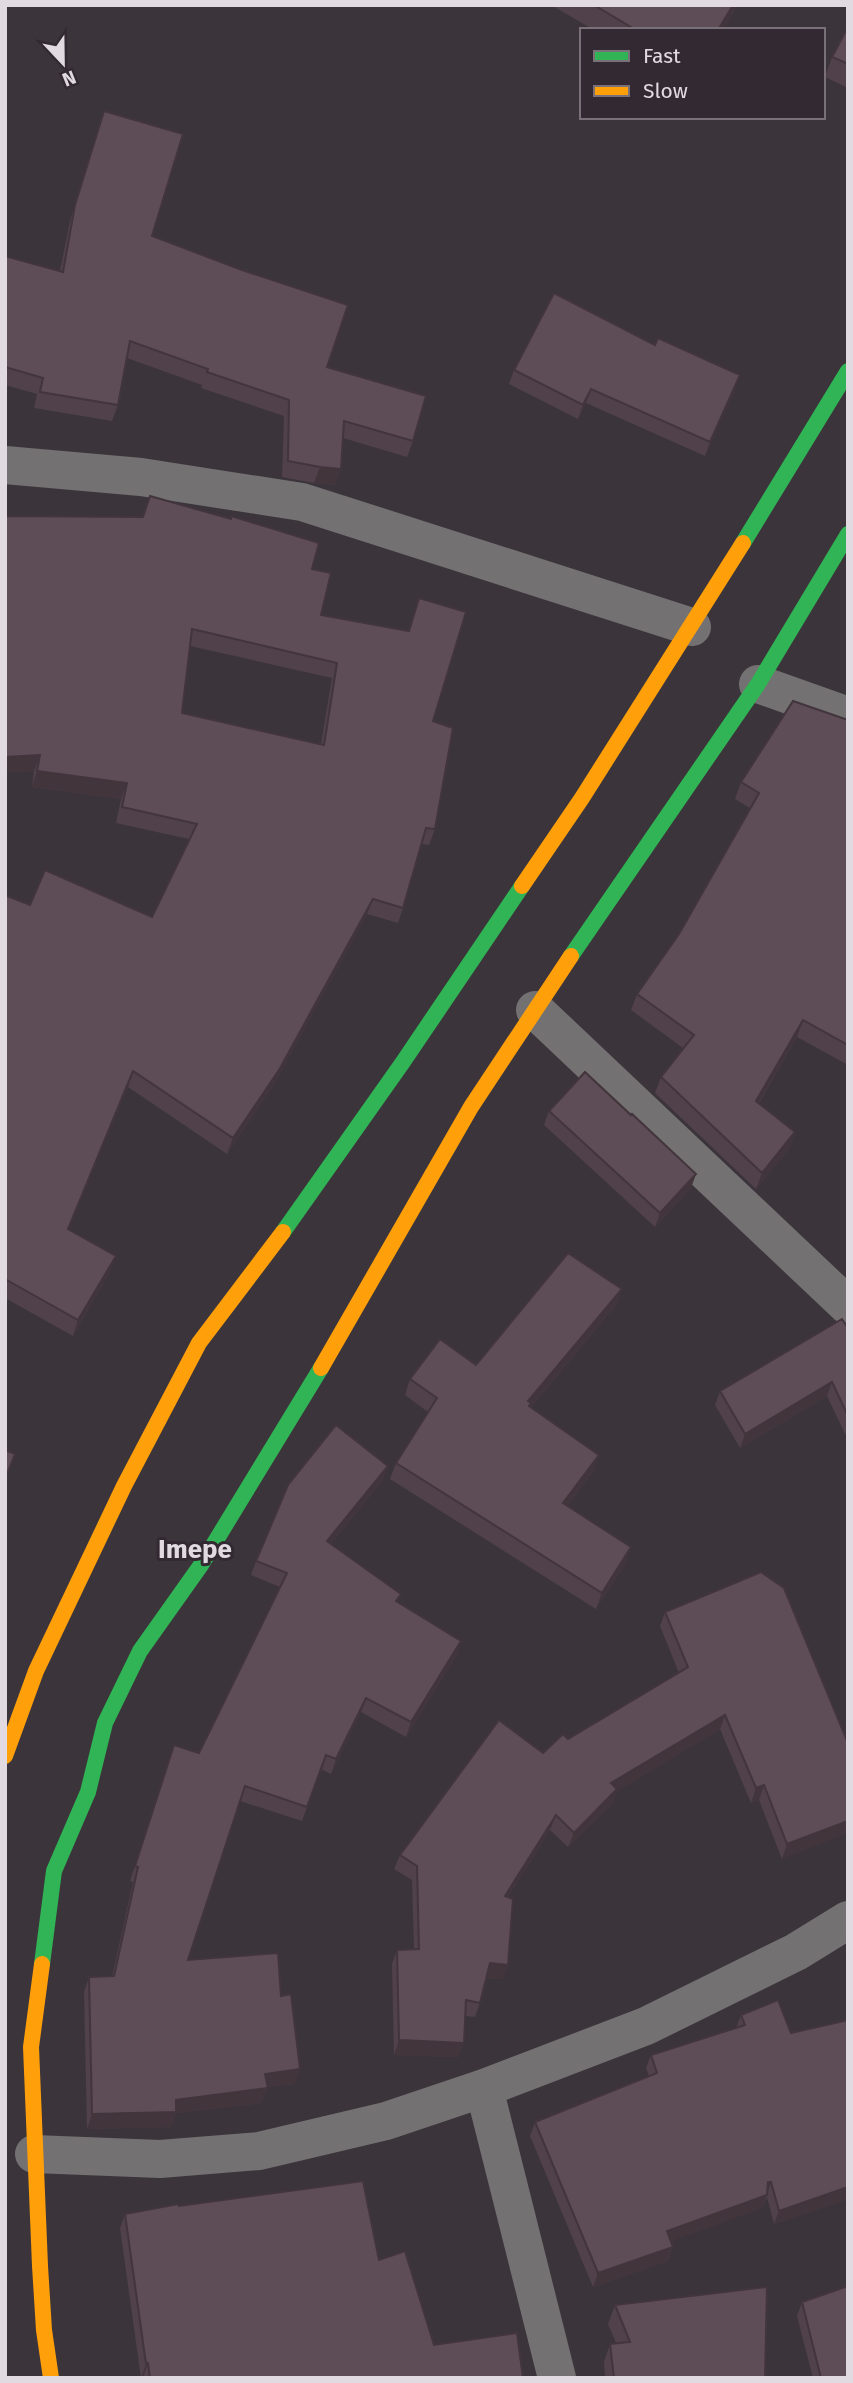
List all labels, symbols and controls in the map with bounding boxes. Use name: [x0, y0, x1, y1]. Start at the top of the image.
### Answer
north arrow: [28, 28, 98, 98]
legend: [580, 28, 825, 119]
text: Fast: [643, 43, 681, 69]
text: N: [59, 65, 79, 91]
text: Slow: [643, 78, 688, 104]
district label: Imepe: [158, 1534, 232, 1565]

